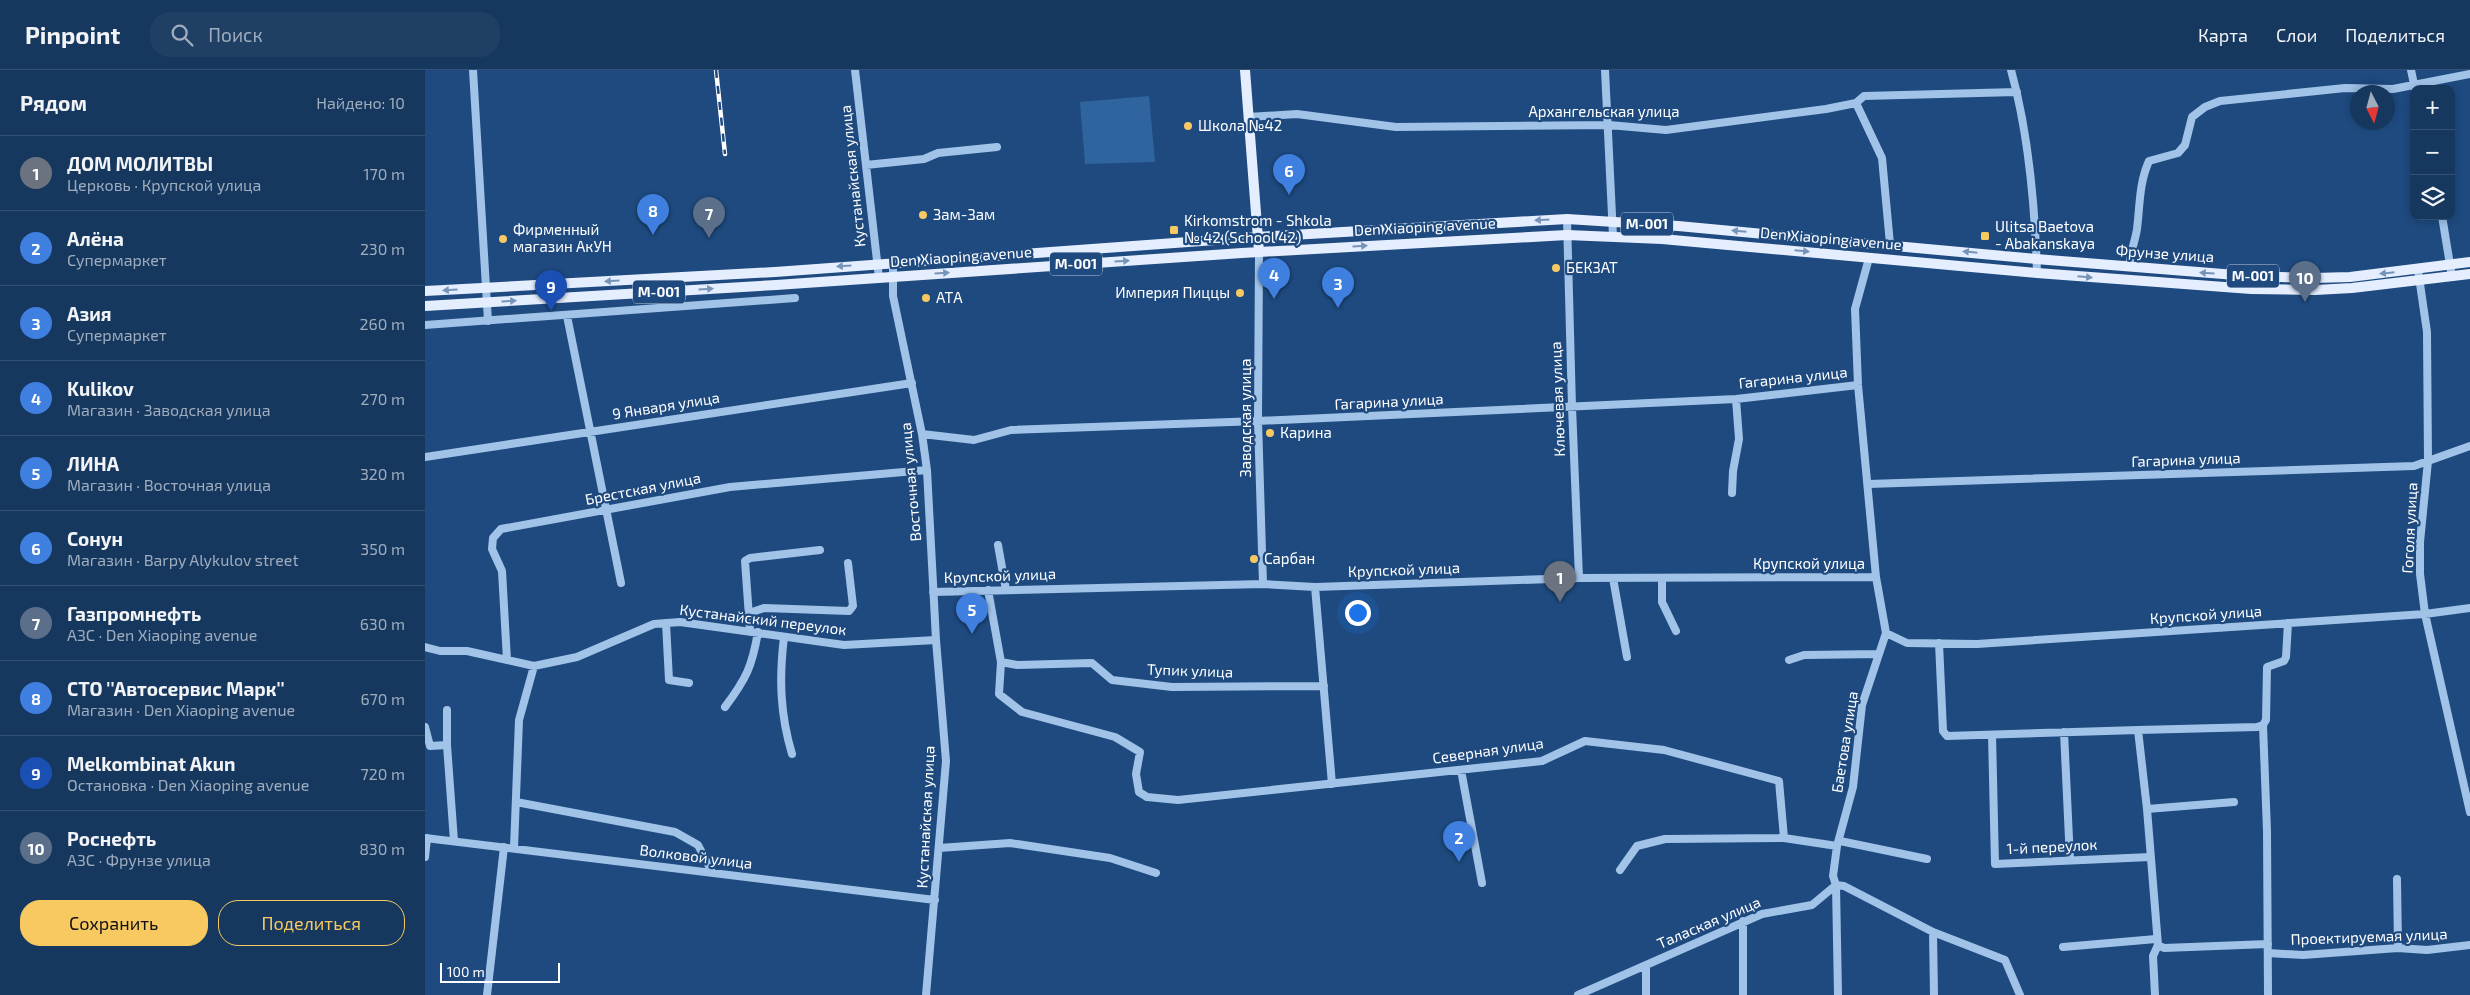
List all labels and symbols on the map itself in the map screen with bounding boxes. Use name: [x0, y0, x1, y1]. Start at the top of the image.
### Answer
north arrow: [2350, 85, 2395, 130]
street label: Архангельская улица: [1528, 102, 1680, 121]
street label: Кустанайская улица: [836, 104, 869, 248]
place label: Школа №42: [1198, 116, 1282, 134]
marker: Школа №42: [1182, 120, 1194, 132]
pin: 6: [1273, 154, 1305, 195]
pin: 8: [637, 194, 669, 235]
pin: 7: [693, 197, 725, 238]
place label: Зам-Зам: [933, 205, 995, 223]
marker: Зам-Зам: [917, 209, 929, 221]
place label: Kirkomstrom - Shkola № 42 (School 42): [1184, 211, 1332, 246]
road number: M-001: [1621, 212, 1673, 236]
street label: Den Xiaoping avenue: [1354, 213, 1496, 239]
one-way arrow: [1534, 217, 1550, 225]
place label: Ulitsa Baetova - Abakanskaya: [1995, 217, 2095, 252]
place label: Фирменный магазин АкУН: [513, 220, 612, 255]
street label: Den Xiaoping avenue: [1760, 223, 1903, 253]
marker: Kirkomstrom - Shkola № 42 (School 42): [1168, 224, 1180, 236]
one-way arrow: [1731, 227, 1747, 235]
marker: Ulitsa Baetova - Abakanskaya: [1979, 230, 1991, 242]
marker: Фирменный магазин АкУН: [497, 233, 509, 245]
one-way arrow: [1352, 241, 1368, 249]
street label: Фрунзе улица: [2115, 241, 2215, 266]
street label: Den Xiaoping avenue: [889, 242, 1032, 270]
one-way arrow: [1794, 248, 1810, 256]
one-way arrow: [1962, 248, 1978, 256]
road number: M-001: [1050, 252, 1102, 275]
one-way arrow: [1114, 257, 1130, 265]
pin: 4: [1258, 258, 1290, 299]
place label: БЕКЗАТ: [1566, 258, 1618, 276]
pin: 10: [2289, 261, 2321, 302]
marker: БЕКЗАТ: [1550, 262, 1562, 274]
one-way arrow: [836, 263, 852, 271]
road number: M-001: [2227, 265, 2279, 288]
pin: 3: [1322, 267, 1354, 308]
one-way arrow: [2199, 268, 2215, 276]
one-way arrow: [935, 269, 951, 277]
one-way arrow: [2379, 269, 2395, 277]
pin: 9: [535, 270, 567, 311]
one-way arrow: [2077, 273, 2093, 281]
one-way arrow: [604, 278, 620, 286]
road number: M-001: [633, 280, 685, 303]
place label: Империя Пиццы: [1115, 283, 1230, 301]
one-way arrow: [698, 285, 714, 293]
one-way arrow: [441, 286, 457, 294]
marker: Империя Пиццы: [1234, 287, 1246, 299]
place label: АТА: [936, 288, 963, 306]
marker: АТА: [920, 292, 932, 304]
one-way arrow: [501, 297, 517, 305]
street label: Ключевая улица: [1546, 341, 1569, 457]
street label: Заводская улица: [1236, 358, 1255, 478]
street label: Гагарина улица: [1738, 362, 1848, 393]
street label: 9 Января улица: [611, 388, 721, 423]
street label: Гагарина улица: [1334, 389, 1444, 414]
street label: Восточная улица: [896, 422, 925, 542]
place label: Карина: [1280, 423, 1332, 441]
marker: Карина: [1264, 427, 1276, 439]
street label: Гагарина улица: [2131, 448, 2241, 471]
street label: Брестская улица: [583, 468, 702, 509]
street label: Гоголя улица: [2398, 482, 2421, 574]
place label: Сарбан: [1264, 549, 1315, 567]
marker: Сарбан: [1248, 553, 1260, 565]
street label: Крупской улица: [1753, 554, 1865, 573]
street label: Крупской улица: [1348, 558, 1460, 581]
pin: 1: [1544, 561, 1576, 602]
street label: Крупской улица: [944, 564, 1056, 587]
pin: 5: [956, 593, 988, 634]
street label: Кустанайский переулок: [679, 600, 848, 639]
your location: [1345, 600, 1371, 626]
street label: Крупской улица: [2149, 601, 2263, 628]
street label: Тупик улица: [1147, 659, 1234, 682]
street label: Баетова улица: [1827, 690, 1862, 794]
street label: Северная улица: [1431, 733, 1545, 768]
street label: Кустанайская улица: [912, 745, 939, 889]
pin: 2: [1443, 821, 1475, 862]
street label: 1-й переулок: [2006, 835, 2098, 858]
street label: Волковой улица: [639, 840, 754, 873]
street label: Талаская улица: [1654, 892, 1764, 953]
street label: Проектируемая улица: [2290, 924, 2448, 949]
scale bar: [440, 960, 560, 983]

